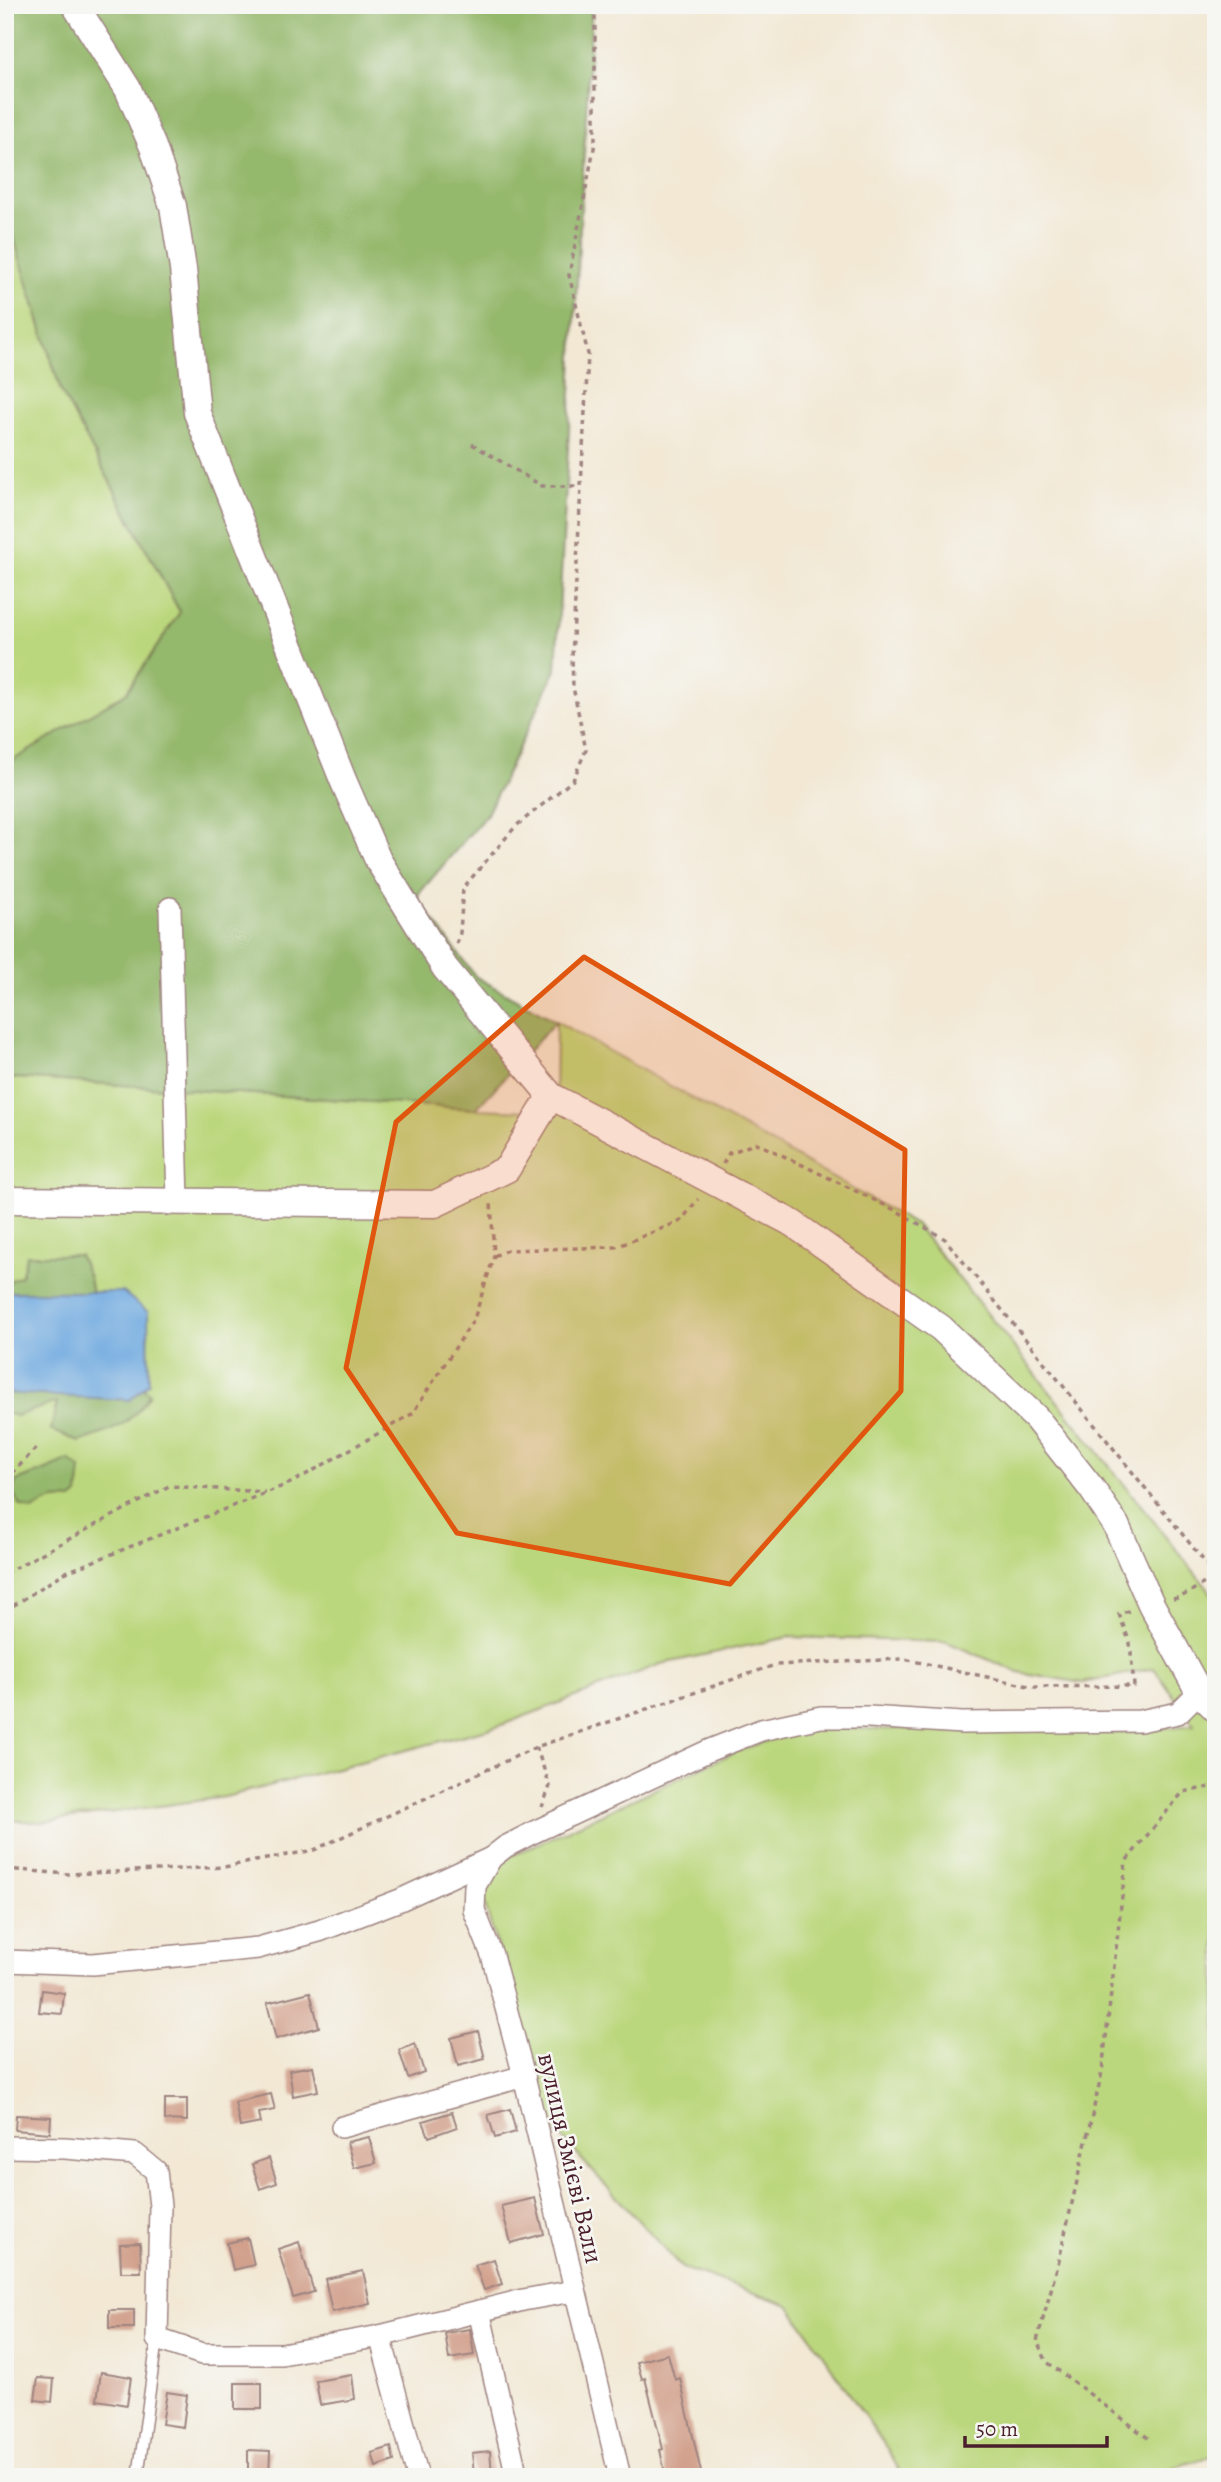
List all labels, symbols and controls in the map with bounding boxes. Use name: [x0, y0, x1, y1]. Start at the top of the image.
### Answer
street label: вулиця Змієві Вали: [529, 2049, 612, 2267]
scale bar: [965, 2405, 1107, 2449]
text: 50 m: [976, 2415, 1018, 2443]

